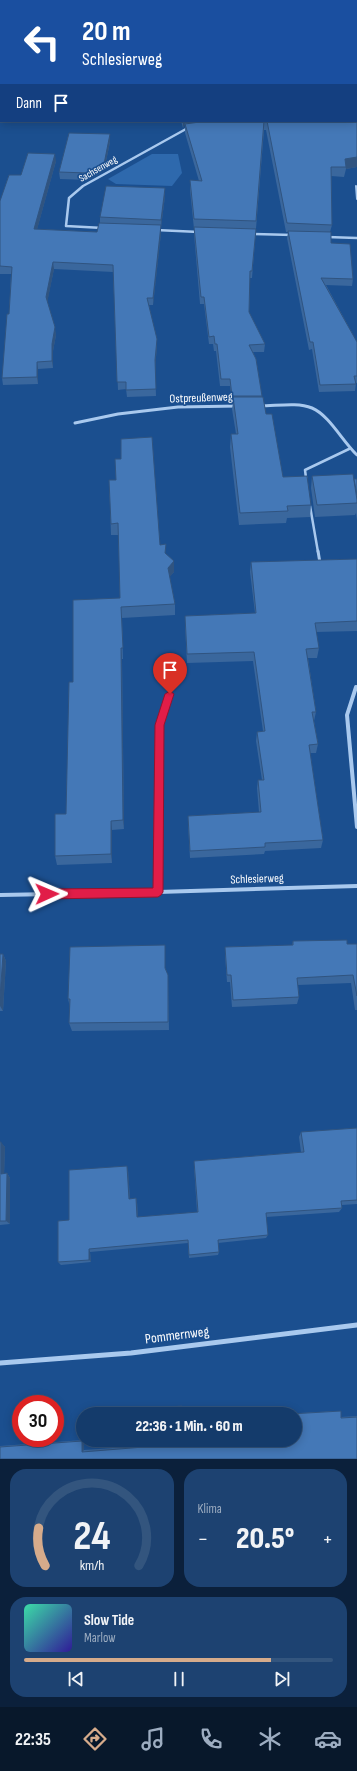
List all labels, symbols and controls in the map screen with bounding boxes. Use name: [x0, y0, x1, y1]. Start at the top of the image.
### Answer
text: 20 m: [82, 15, 131, 48]
icon: left: [16, 16, 68, 68]
text: Schlesierweg: [82, 49, 162, 70]
icon: arrive: [50, 92, 72, 114]
text: Dann: [16, 94, 42, 113]
street label: Sachsenweg: [77, 153, 119, 185]
street label: Ostpreußenweg: [169, 389, 233, 407]
pin: [153, 653, 187, 694]
icon: arrive: [159, 659, 181, 681]
street label: Schlesierweg: [230, 871, 284, 887]
position arrow: [26, 873, 68, 915]
street label: Pommernweg: [144, 1323, 210, 1347]
speed limit sign: 30: [12, 1395, 64, 1447]
text: 22:36 · 1 Min. · 60 m: [135, 1417, 243, 1436]
text: Klima: [198, 1501, 222, 1517]
text: 24: [73, 1512, 110, 1561]
text: 20.5°: [236, 1521, 294, 1557]
text: −: [198, 1526, 208, 1553]
text: +: [322, 1526, 333, 1553]
text: km/h: [79, 1557, 104, 1574]
text: Slow Tide: [84, 1611, 134, 1630]
text: Marlow: [84, 1630, 116, 1646]
icon: previous: [65, 1668, 87, 1690]
icon: pause: [168, 1668, 190, 1690]
icon: next: [271, 1668, 293, 1690]
icon: directions: [81, 1725, 109, 1753]
icon: music: [139, 1725, 167, 1753]
icon: phone: [197, 1725, 225, 1753]
icon: climate: [256, 1725, 284, 1753]
icon: car: [314, 1725, 342, 1753]
text: 22:35: [15, 1729, 51, 1750]

